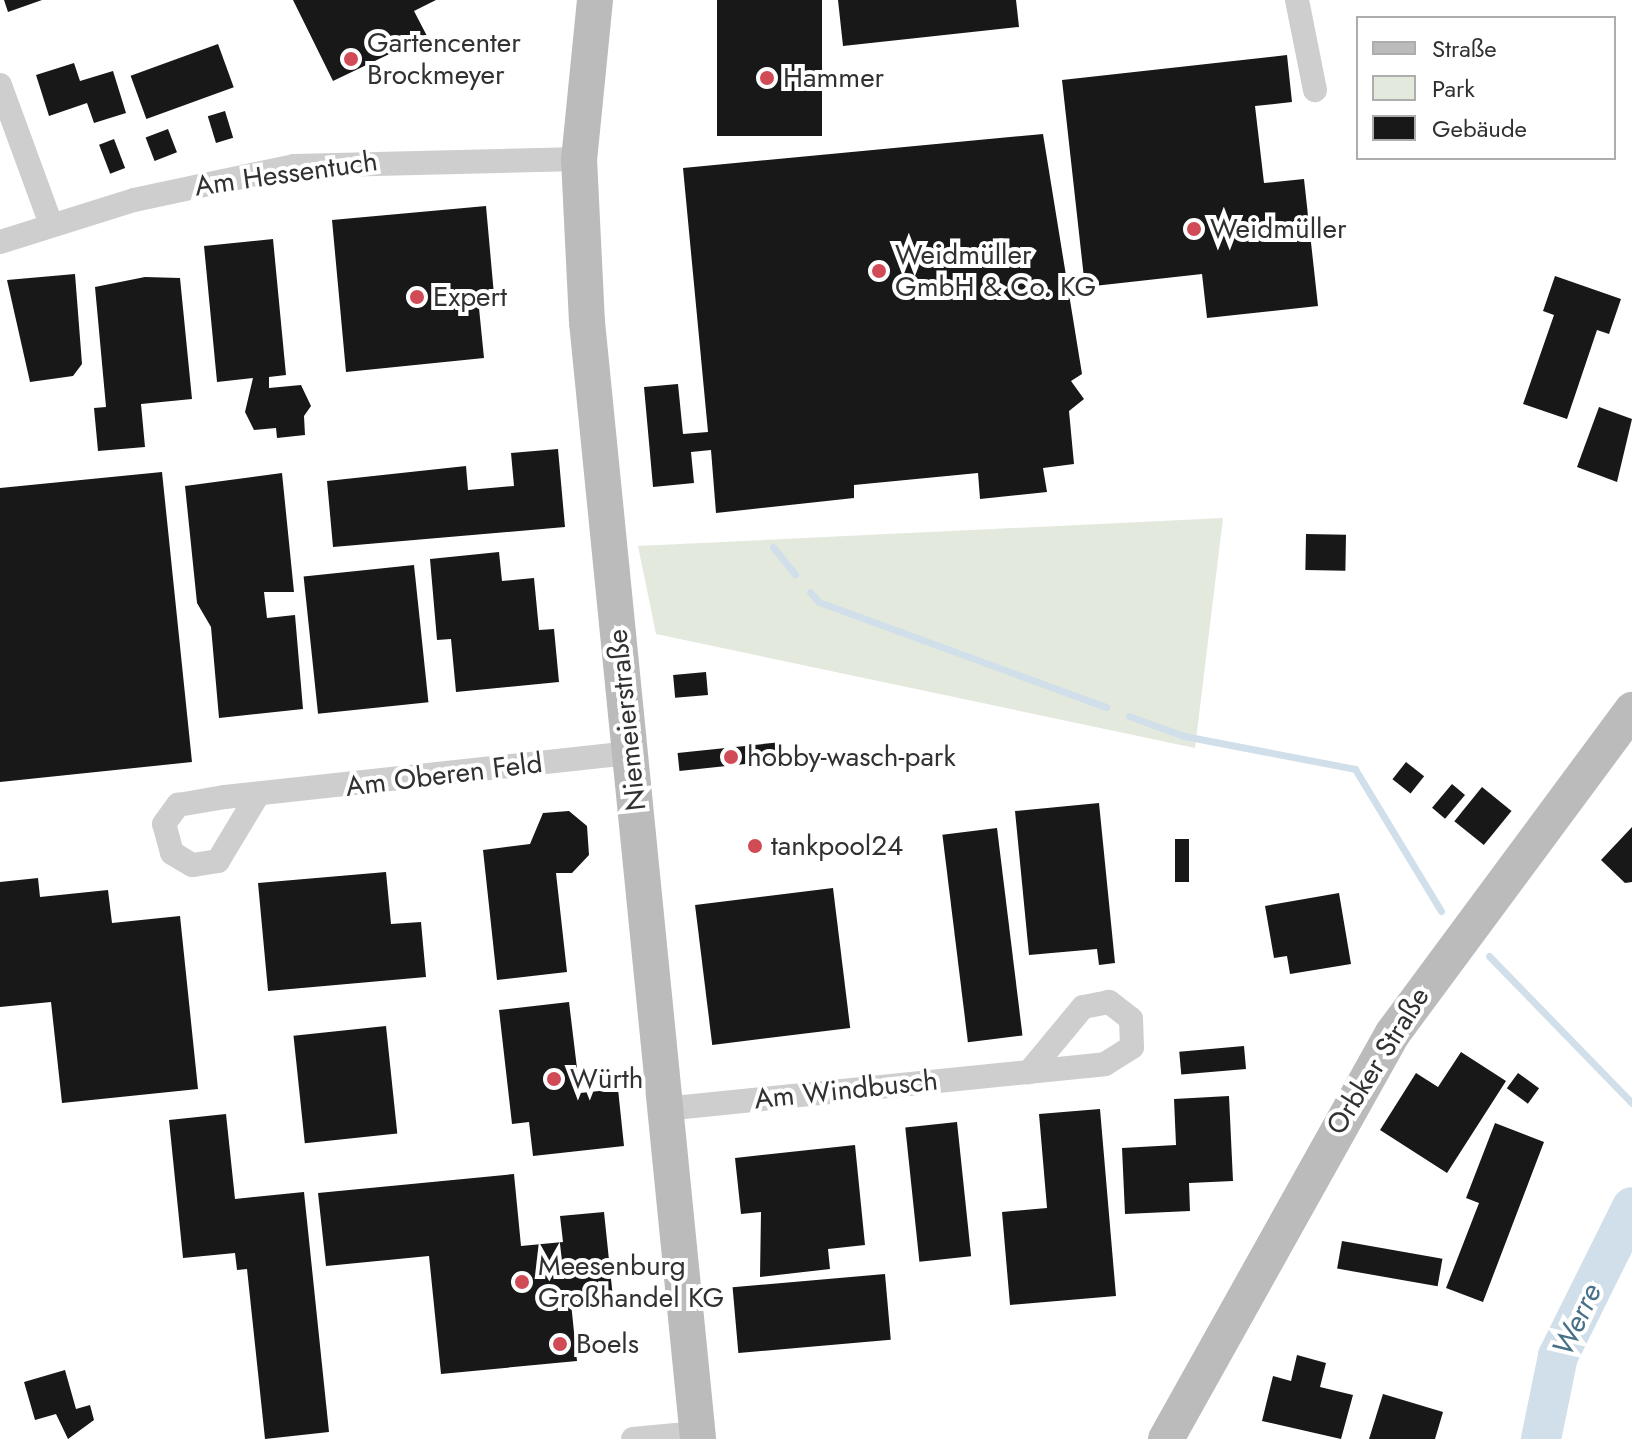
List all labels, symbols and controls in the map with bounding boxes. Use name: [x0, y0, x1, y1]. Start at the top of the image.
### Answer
legend: [1356, 16, 1616, 160]
place label: Gartencenter Brockmeyer: [367, 26, 521, 92]
text: Straße: [1432, 31, 1497, 66]
marker: Gartencenter Brockmeyer: [342, 50, 360, 68]
place label: Hammer: [783, 61, 884, 95]
marker: Hammer: [758, 69, 776, 87]
text: Park: [1432, 71, 1475, 106]
text: Gebäude: [1432, 111, 1527, 146]
street label: Am Hessentuch: [192, 145, 380, 203]
place label: Weidmüller: [1210, 212, 1347, 246]
marker: Weidmüller: [1185, 220, 1203, 238]
place label: Weidmüller GmbH & Co. KG: [895, 238, 1096, 304]
marker: Weidmüller GmbH & Co. KG: [870, 262, 888, 280]
place label: Expert: [433, 280, 507, 314]
marker: Expert: [408, 288, 426, 306]
street label: Niemeierstraße: [601, 628, 653, 812]
place label: hobby-wasch-park: [747, 740, 956, 774]
street label: Am Oberen Feld: [344, 746, 544, 804]
marker: hobby-wasch-park: [722, 748, 740, 766]
place label: tankpool24: [771, 829, 903, 863]
marker: tankpool24: [746, 837, 764, 855]
street label: Orbker Straße: [1319, 981, 1437, 1141]
place label: Würth: [570, 1062, 643, 1096]
street label: Am Windbusch: [753, 1064, 939, 1116]
marker: Würth: [545, 1070, 563, 1088]
place label: Meesenburg Großhandel KG: [538, 1249, 724, 1315]
marker: Meesenburg Großhandel KG: [513, 1273, 531, 1291]
water label: Werre: [1545, 1278, 1609, 1362]
place label: Boels: [576, 1327, 639, 1361]
marker: Boels: [551, 1335, 569, 1353]

